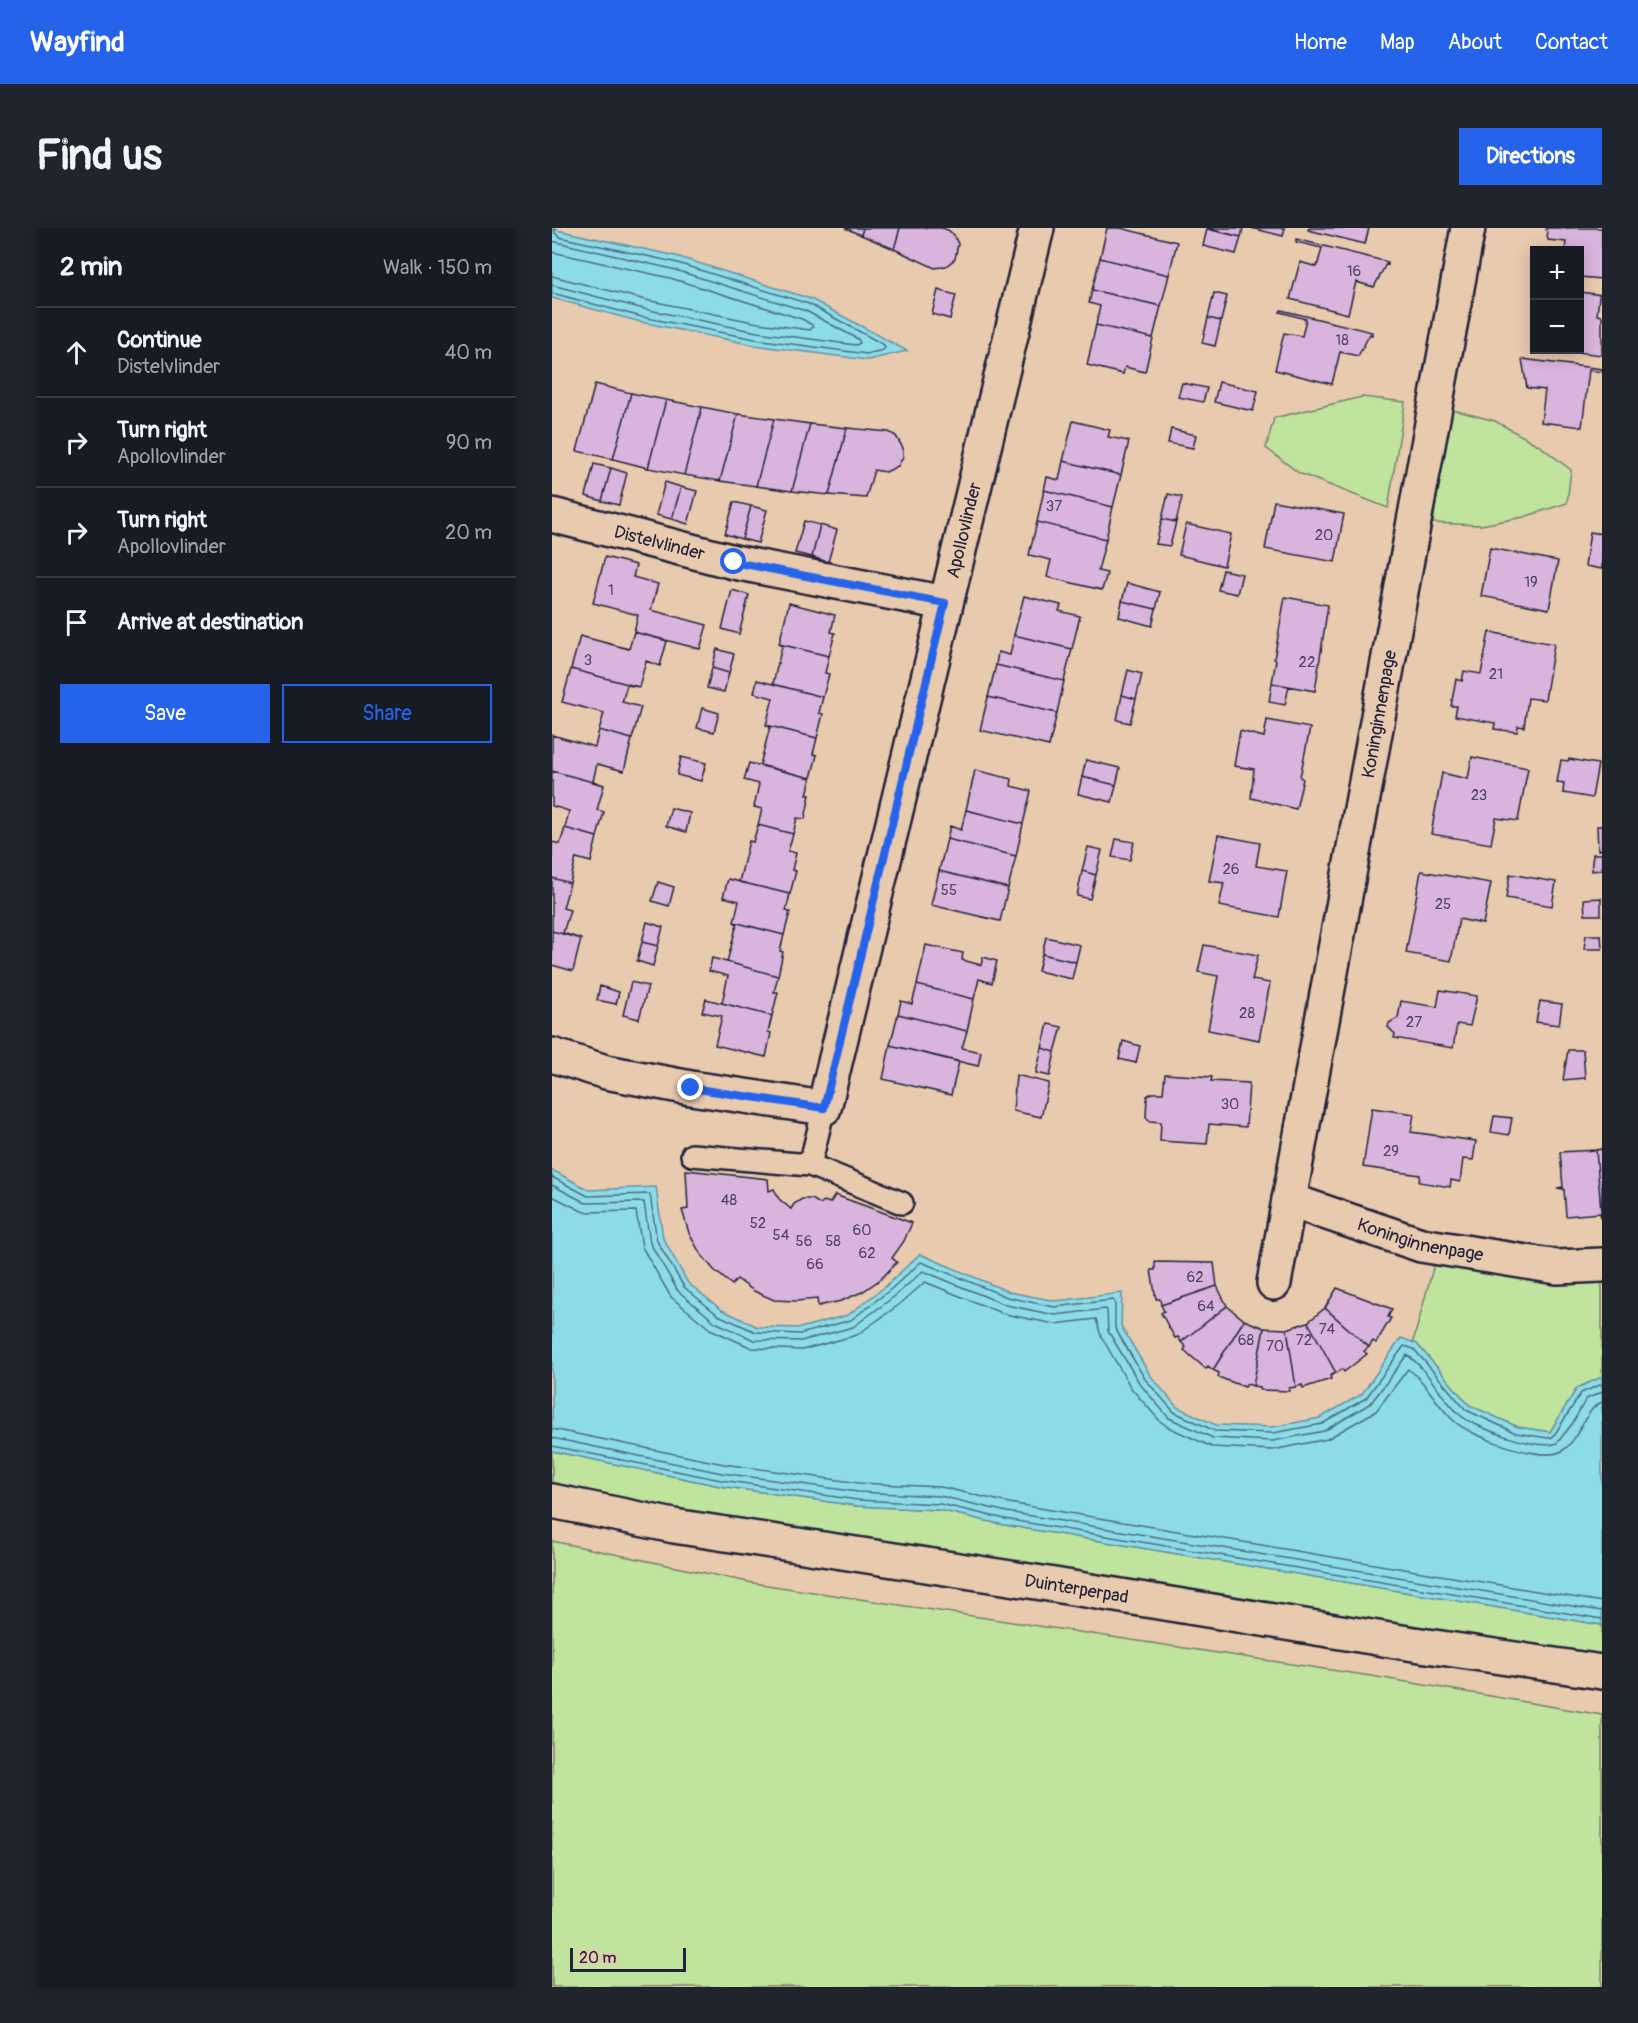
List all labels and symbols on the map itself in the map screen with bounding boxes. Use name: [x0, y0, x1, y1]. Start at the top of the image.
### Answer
house number: 16: [1347, 262, 1361, 281]
house number: 18: [1335, 331, 1349, 350]
street label: Apollovlinder: [942, 479, 987, 581]
house number: 37: [1046, 497, 1062, 516]
street label: Distelvlinder: [611, 520, 708, 566]
house number: 20: [1315, 526, 1333, 545]
route start: [720, 548, 746, 574]
house number: 19: [1524, 573, 1538, 592]
house number: 1: [608, 581, 614, 600]
street label: Koninginnenpage: [1357, 648, 1402, 780]
house number: 3: [584, 651, 592, 670]
house number: 22: [1299, 653, 1315, 672]
house number: 21: [1489, 665, 1503, 684]
house number: 23: [1471, 786, 1487, 805]
house number: 26: [1222, 860, 1240, 879]
house number: 55: [941, 881, 957, 900]
house number: 25: [1435, 895, 1451, 914]
house number: 28: [1239, 1004, 1255, 1023]
house number: 27: [1406, 1013, 1422, 1032]
route end: [677, 1074, 703, 1100]
house number: 30: [1221, 1095, 1239, 1114]
house number: 29: [1383, 1142, 1399, 1161]
house number: 48: [721, 1191, 738, 1210]
street label: Koninginnenpage: [1354, 1213, 1485, 1267]
house number: 52: [750, 1214, 766, 1233]
house number: 60: [853, 1221, 871, 1240]
house number: 54: [773, 1226, 790, 1245]
house number: 56: [796, 1232, 812, 1251]
house number: 58: [825, 1232, 841, 1251]
house number: 62: [858, 1244, 876, 1263]
house number: 66: [806, 1255, 824, 1274]
house number: 62: [1186, 1268, 1204, 1287]
house number: 64: [1197, 1297, 1215, 1316]
house number: 74: [1319, 1320, 1336, 1339]
house number: 68: [1238, 1331, 1255, 1350]
house number: 72: [1296, 1331, 1312, 1350]
house number: 70: [1266, 1337, 1284, 1356]
street label: Duinterperpad: [1023, 1569, 1130, 1609]
scale bar: [570, 1945, 686, 1972]

